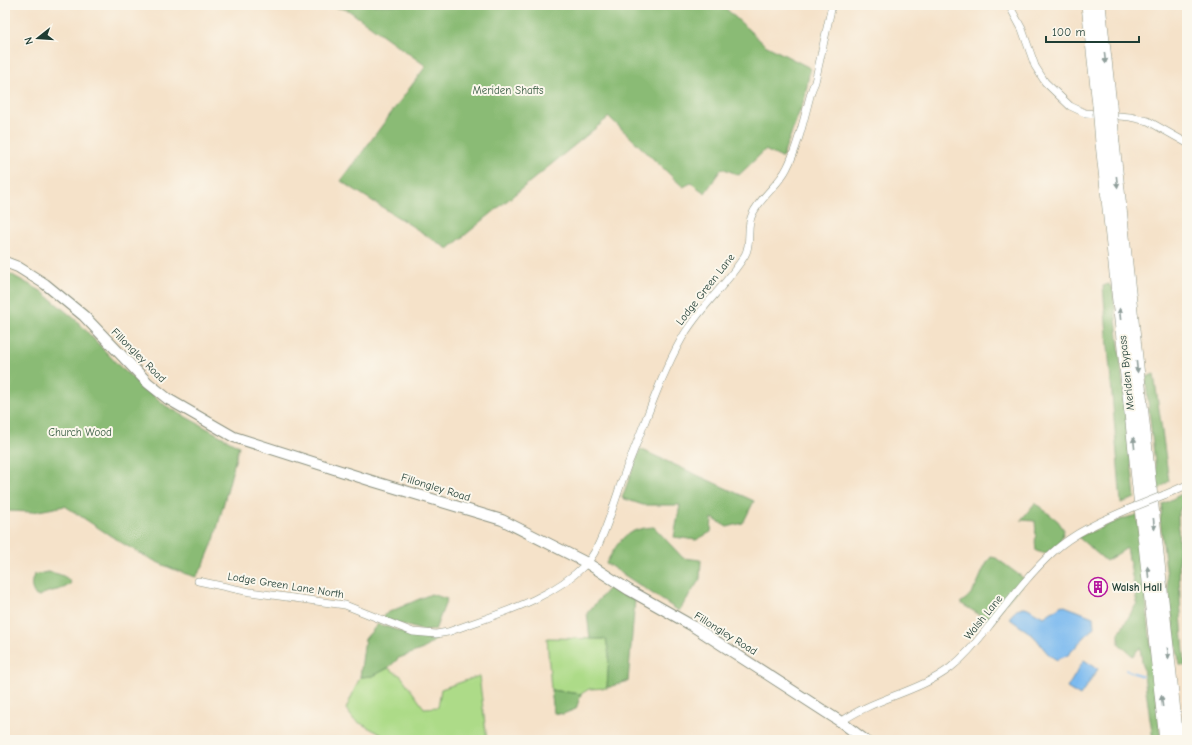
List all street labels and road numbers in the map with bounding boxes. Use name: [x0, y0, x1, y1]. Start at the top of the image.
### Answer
street label: Lodge Green Lane: [673, 250, 738, 328]
street label: Fillongley Road: [109, 325, 169, 385]
street label: Meriden Bypass: [1116, 335, 1137, 411]
street label: Fillongley Road: [400, 471, 472, 504]
street label: Lodge Green Lane North: [227, 570, 345, 601]
street label: Walsh Lane: [961, 592, 1006, 642]
street label: Fillongley Road: [692, 609, 760, 658]

